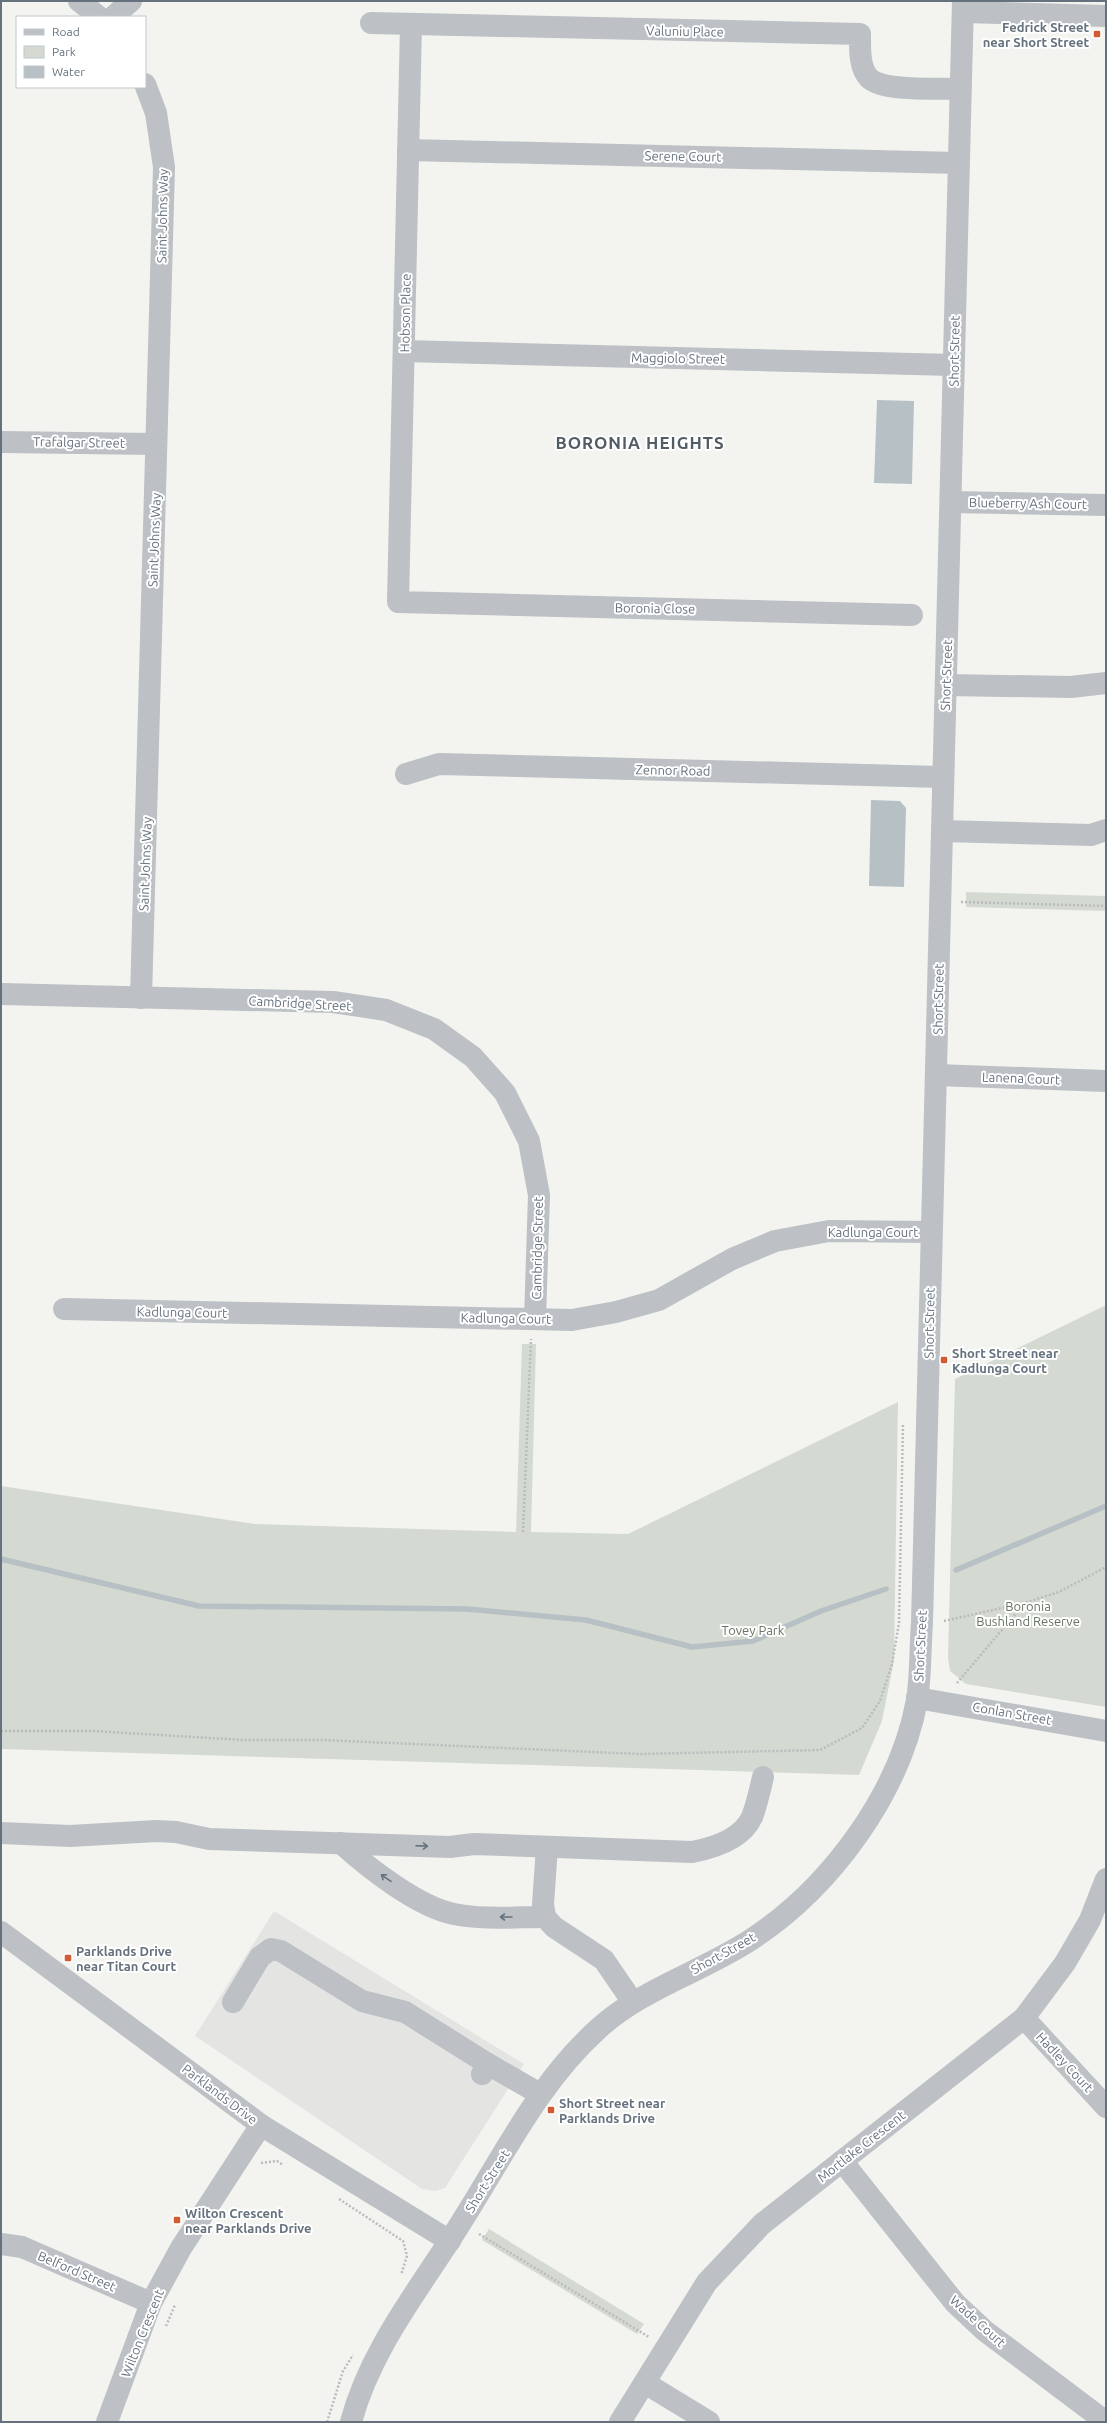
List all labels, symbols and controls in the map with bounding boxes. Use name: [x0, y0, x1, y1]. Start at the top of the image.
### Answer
legend: [16, 16, 146, 88]
place label: Fedrick Street near Short Street: [983, 20, 1089, 49]
street label: Valuniu Place: [646, 23, 724, 39]
text: Road: [52, 25, 80, 38]
marker: Fedrick Street near Short Street: [1092, 29, 1102, 39]
text: Park: [52, 45, 76, 58]
text: Water: [52, 65, 85, 78]
street label: Serene Court: [645, 148, 721, 164]
street label: Saint Johns Way: [154, 169, 170, 263]
street label: Hobson Place: [397, 273, 413, 353]
street label: Short Street: [946, 315, 962, 387]
street label: Maggiolo Street: [631, 350, 725, 366]
district label: BORONIA HEIGHTS: [555, 433, 725, 452]
street label: Trafalgar Street: [33, 434, 125, 450]
street label: Saint Johns Way: [145, 493, 163, 587]
street label: Blueberry Ash Court: [969, 495, 1087, 511]
street label: Boronia Close: [615, 600, 695, 616]
street label: Short Street: [938, 639, 954, 711]
street label: Zennor Road: [635, 762, 711, 778]
street label: Saint Johns Way: [136, 817, 154, 911]
street label: Short Street: [930, 963, 946, 1035]
street label: Cambridge Street: [248, 993, 352, 1013]
street label: Lanena Court: [982, 1070, 1060, 1086]
street label: Cambridge Street: [529, 1196, 545, 1300]
street label: Kadlunga Court: [828, 1225, 918, 1239]
street label: Short Street: [921, 1287, 937, 1359]
street label: Kadlunga Court: [137, 1304, 227, 1320]
street label: Kadlunga Court: [461, 1310, 551, 1326]
place label: Short Street near Kadlunga Court: [952, 1346, 1059, 1375]
marker: Short Street near Kadlunga Court: [939, 1355, 949, 1365]
park label: Boronia Bushland Reserve: [976, 1599, 1080, 1628]
street label: Short Street: [911, 1610, 929, 1682]
park label: Tovey Park: [722, 1623, 785, 1637]
street label: Conlan Street: [971, 1699, 1053, 1727]
one-way arrow: [415, 1842, 428, 1850]
one-way arrow: [381, 1874, 392, 1882]
one-way arrow: [500, 1913, 513, 1921]
street label: Short Street: [688, 1930, 758, 1976]
place label: Parklands Drive near Titan Court: [76, 1944, 176, 1973]
marker: Parklands Drive near Titan Court: [63, 1953, 73, 1963]
street label: Hadley Court: [1034, 2029, 1096, 2095]
street label: Parklands Drive: [180, 2061, 260, 2127]
place label: Short Street near Parklands Drive: [559, 2096, 666, 2125]
marker: Short Street near Parklands Drive: [546, 2105, 556, 2115]
street label: Mortlake Crescent: [815, 2108, 907, 2184]
street label: Short Street: [462, 2147, 512, 2215]
place label: Wilton Crescent near Parklands Drive: [185, 2206, 312, 2235]
marker: Wilton Crescent near Parklands Drive: [172, 2215, 182, 2225]
street label: Belford Street: [36, 2248, 118, 2294]
street label: Wilton Crescent: [118, 2287, 166, 2379]
street label: Wade Court: [948, 2293, 1008, 2349]

